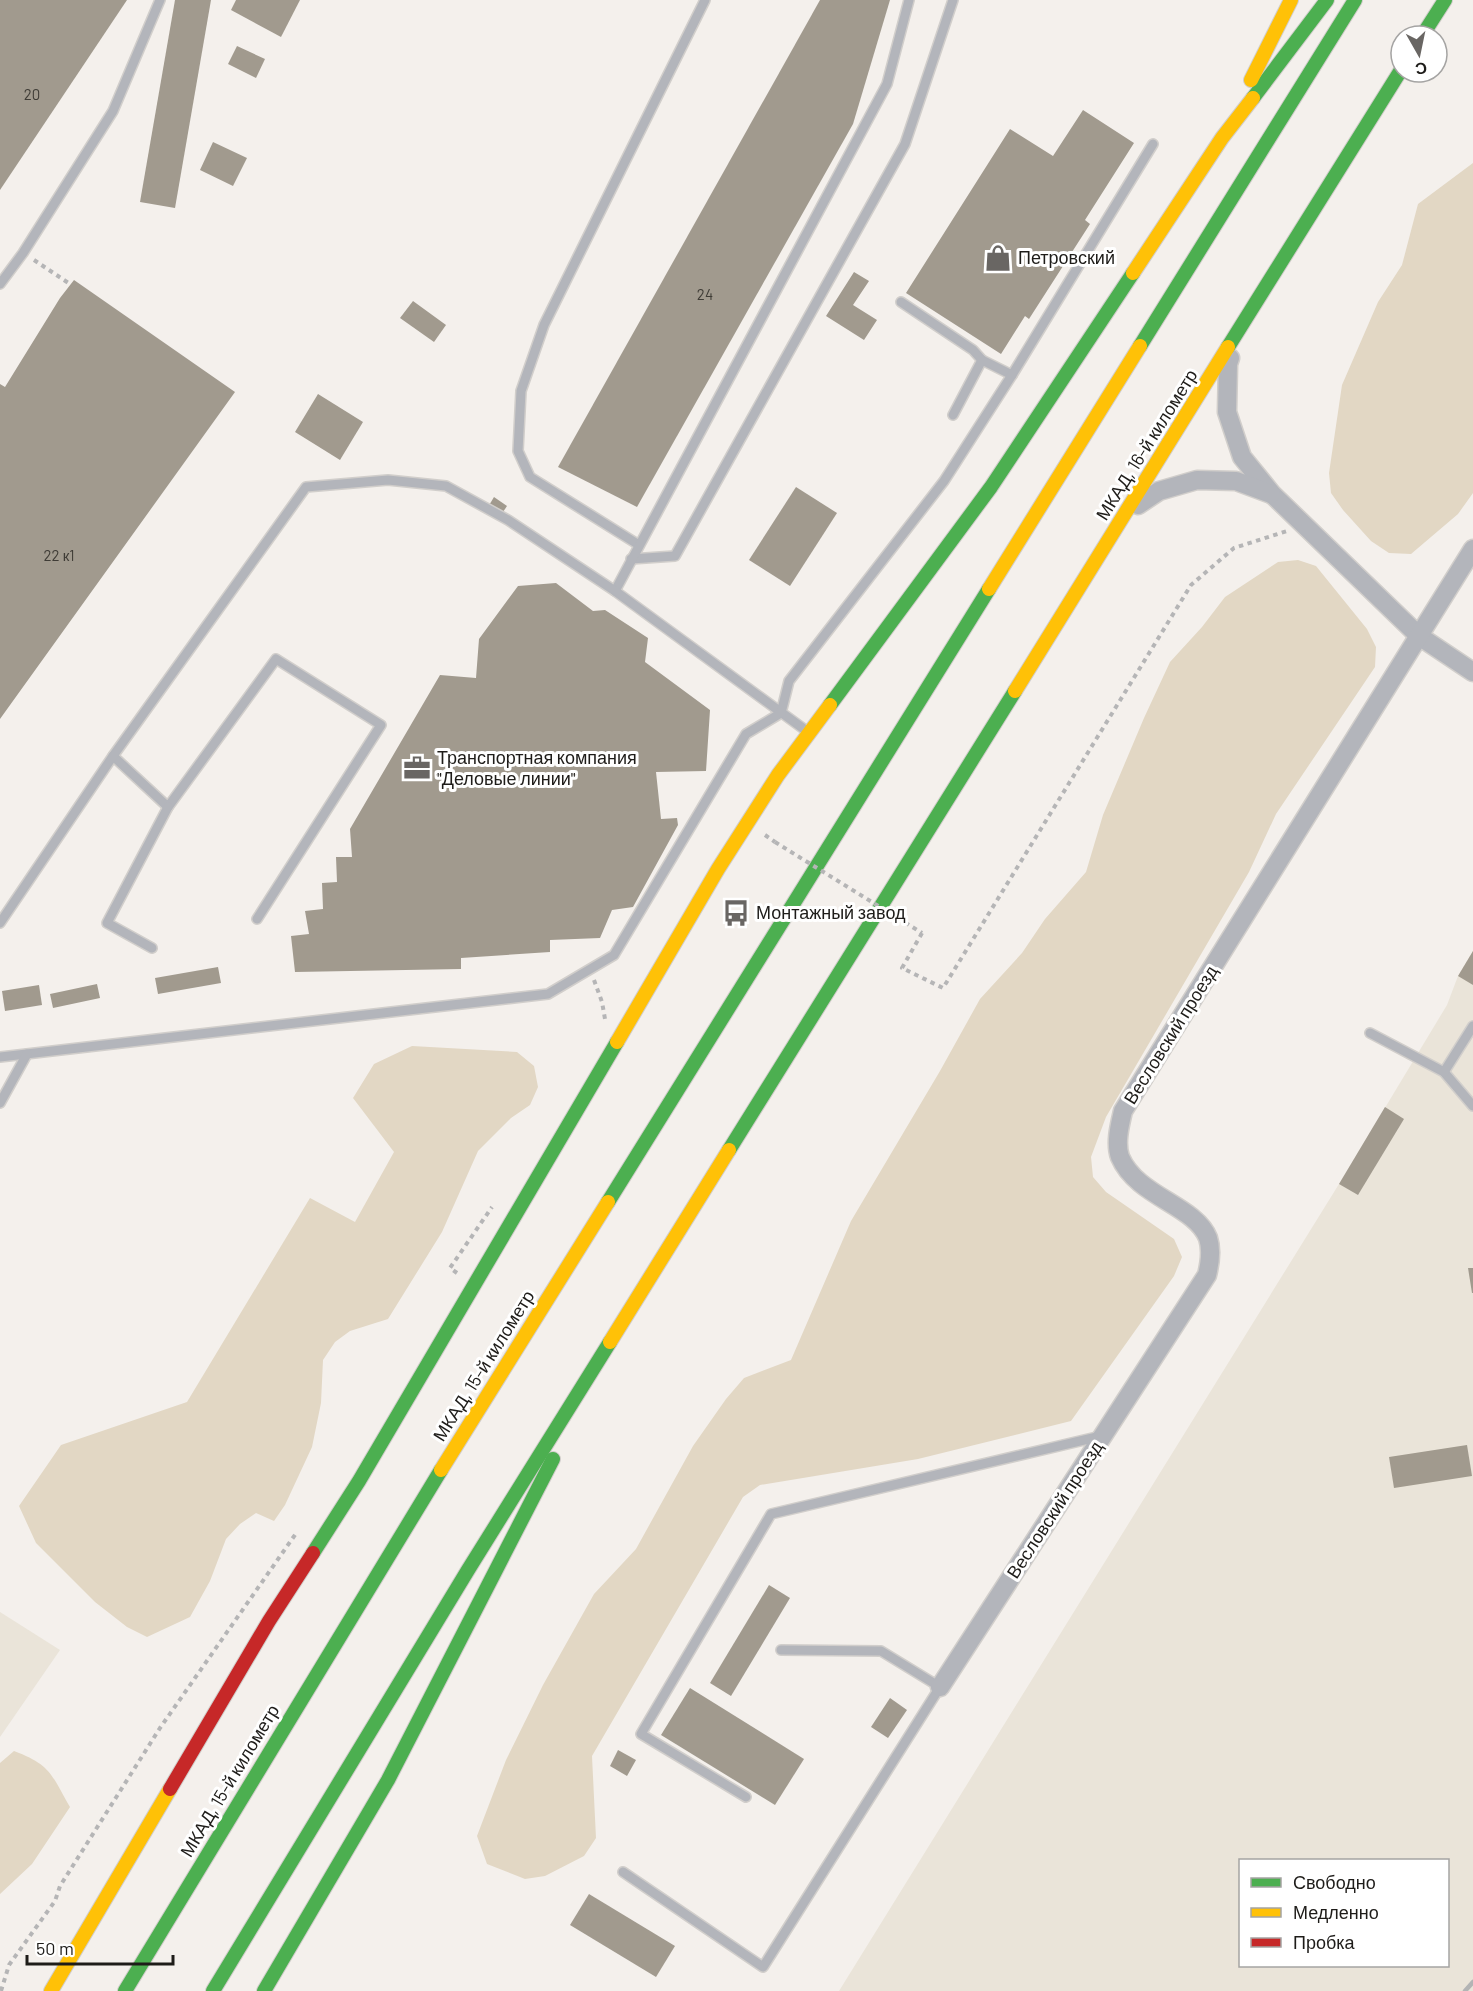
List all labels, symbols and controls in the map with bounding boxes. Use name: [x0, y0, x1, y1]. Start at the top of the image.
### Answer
north arrow: [1389, 24, 1449, 84]
text: С: [1414, 59, 1429, 80]
house number: 20: [24, 85, 40, 103]
shop icon: Петровский: [983, 243, 1013, 273]
place label: Петровский: [1018, 246, 1115, 268]
house number: 24: [697, 285, 713, 303]
street label: МКАД, 16-й километр: [1091, 365, 1201, 524]
house number: 22 к1: [44, 546, 74, 564]
place label: Транспортная компания "Деловые линии": [437, 746, 637, 789]
office icon: Транспортная компания "Деловые линии": [402, 753, 432, 783]
bus stop icon: Монтажный завод: [721, 898, 751, 928]
place label: Монтажный завод: [756, 901, 906, 923]
street label: Весловский проезд: [1119, 961, 1222, 1108]
street label: МКАД, 15-й километр: [428, 1286, 538, 1445]
street label: Весловский проезд: [1002, 1436, 1107, 1582]
street label: МКАД, 15-й километр: [175, 1700, 283, 1861]
legend: [1239, 1859, 1449, 1967]
text: Свободно: [1293, 1871, 1376, 1893]
text: Медленно: [1293, 1901, 1379, 1923]
scale bar: [27, 1928, 172, 1966]
text: Пробка: [1293, 1931, 1356, 1953]
text: 50 m: [36, 1937, 74, 1959]

